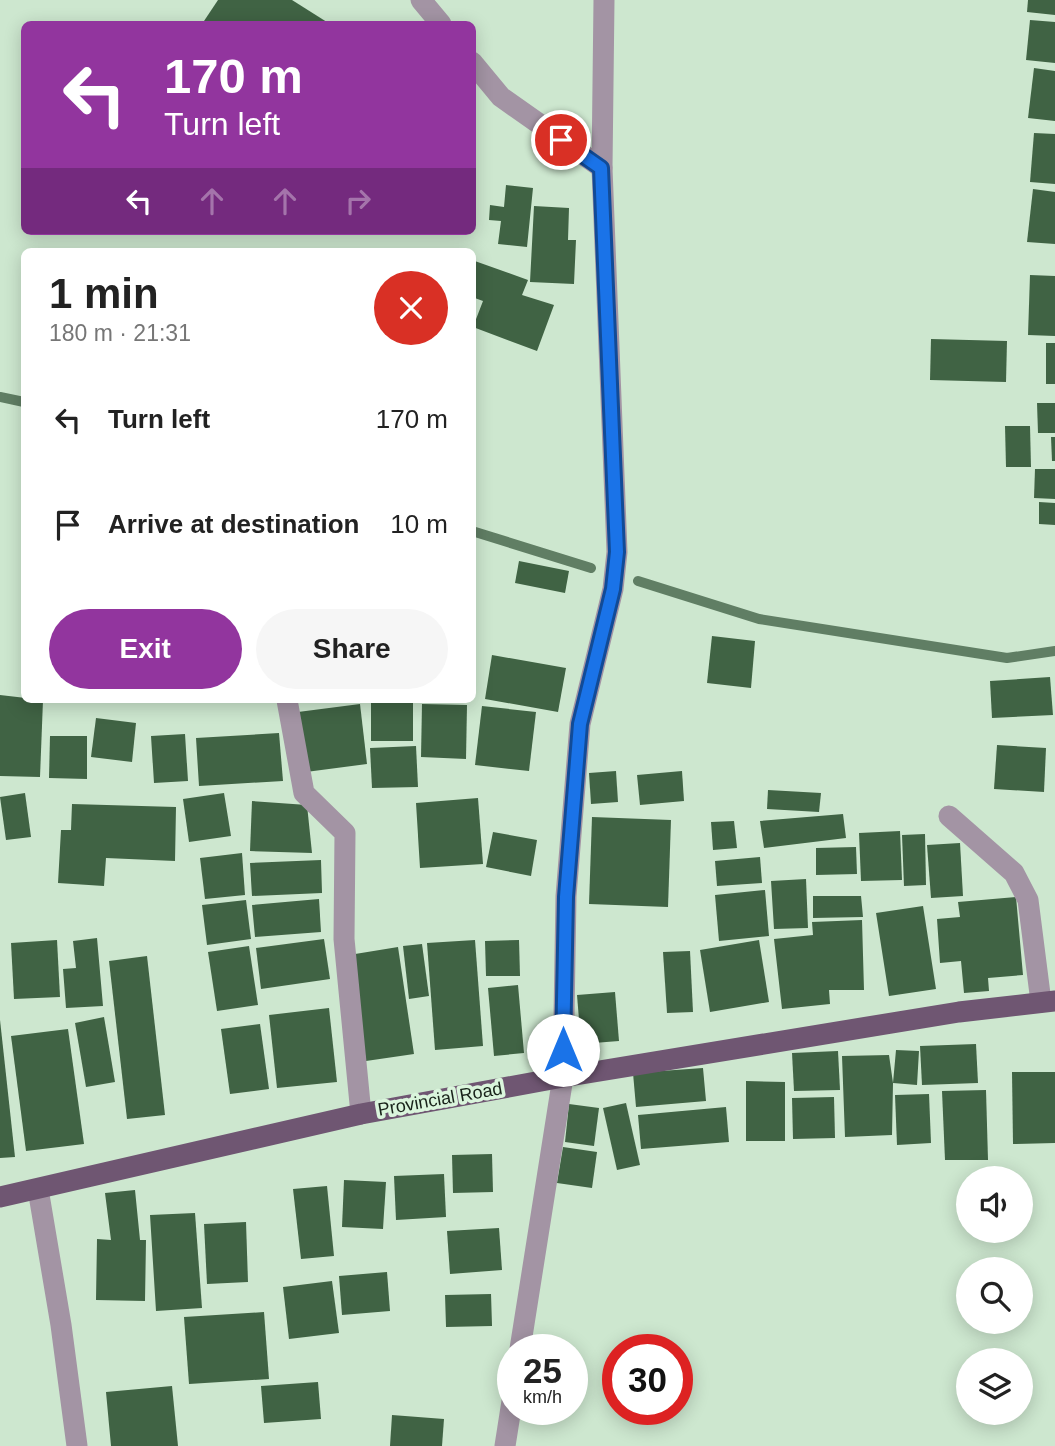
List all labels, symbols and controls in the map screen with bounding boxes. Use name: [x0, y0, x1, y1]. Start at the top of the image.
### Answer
icon: left: [49, 49, 140, 140]
text: 170 m: [164, 49, 303, 103]
text: Turn left: [164, 106, 280, 142]
pin: [531, 110, 591, 170]
icon: arrive: [542, 121, 580, 159]
icon: left: [120, 182, 158, 220]
icon: ahead: [193, 182, 231, 220]
icon: ahead: [266, 182, 304, 220]
icon: right: [339, 182, 377, 220]
text: 1 min: [49, 270, 159, 317]
button: close: [374, 271, 448, 345]
text: 180 m · 21:31: [49, 320, 191, 346]
icon: left: [49, 401, 87, 439]
text: Turn left: [108, 404, 210, 434]
text: 170 m: [376, 404, 448, 434]
icon: arrive: [49, 506, 87, 544]
text: Arrive at destination: [108, 509, 359, 539]
text: 10 m: [390, 509, 448, 539]
button: Exit: [49, 609, 242, 689]
button: Share: [256, 609, 448, 689]
position arrow: [526, 1013, 600, 1087]
street label: Provincial Road: [376, 1078, 504, 1120]
map controls: [956, 1166, 1033, 1425]
button: sound: [956, 1166, 1033, 1243]
button: search: [956, 1257, 1033, 1334]
speed limit sign: 30: [602, 1334, 693, 1425]
button: layers: [956, 1348, 1033, 1425]
text: 25: [523, 1351, 562, 1390]
text: km/h: [523, 1387, 562, 1407]

